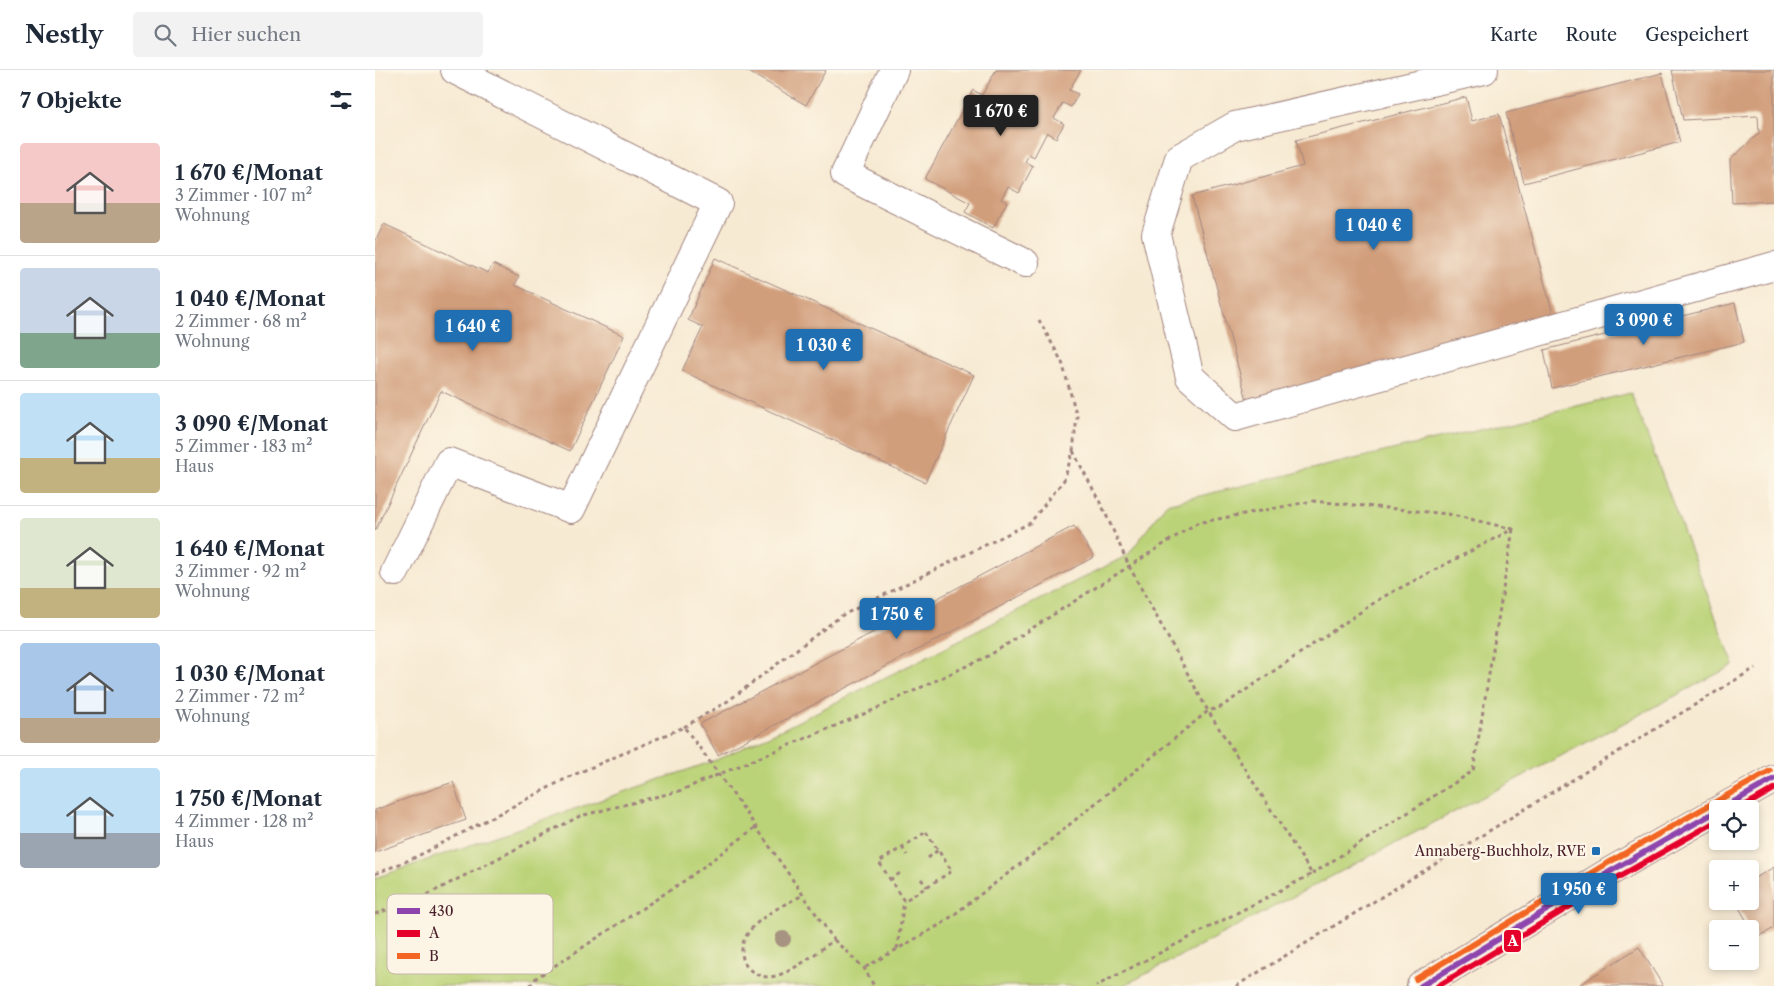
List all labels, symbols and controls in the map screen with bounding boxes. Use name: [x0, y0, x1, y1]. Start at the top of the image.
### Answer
search box: [133, 12, 483, 57]
text: Nestly: [25, 20, 103, 49]
icon: search: [151, 21, 179, 49]
text: Hier suchen: [191, 23, 301, 46]
text: Karte: [1490, 24, 1538, 46]
text: Route: [1566, 24, 1617, 46]
text: Gespeichert: [1645, 24, 1749, 46]
icon: filters: [327, 86, 355, 114]
text: 7 Objekte: [20, 88, 122, 113]
pin: 1 670 €: [955, 94, 1047, 137]
text: 1 670 €: [974, 101, 1028, 121]
text: 1 670 €/Monat: [175, 160, 323, 185]
icon: home: [60, 163, 120, 223]
text: 3 Zimmer · 107 m²: [175, 185, 312, 205]
text: Wohnung: [175, 205, 249, 225]
pin: 1 040 €: [1328, 208, 1420, 251]
text: 1 040 €: [1346, 215, 1402, 235]
text: 1 040 €/Monat: [175, 286, 326, 311]
icon: home: [60, 288, 120, 348]
pin: 3 090 €: [1598, 304, 1690, 346]
pin: 1 640 €: [427, 310, 519, 352]
text: 3 090 €: [1615, 310, 1673, 330]
text: 2 Zimmer · 68 m²: [175, 311, 307, 331]
text: 1 640 €: [446, 316, 500, 336]
pin: 1 030 €: [778, 328, 870, 371]
text: Wohnung: [175, 331, 249, 351]
text: 1 030 €: [797, 335, 851, 355]
text: 3 090 €/Monat: [175, 411, 328, 436]
icon: home: [60, 413, 120, 473]
text: 5 Zimmer · 183 m²: [175, 436, 313, 456]
text: Haus: [175, 456, 214, 476]
text: 1 640 €/Monat: [175, 536, 325, 561]
icon: home: [60, 538, 120, 598]
text: 3 Zimmer · 92 m²: [175, 561, 306, 581]
text: Wohnung: [175, 581, 249, 601]
pin: 1 750 €: [851, 598, 943, 640]
text: 1 750 €: [871, 604, 923, 624]
text: 1 030 €/Monat: [175, 661, 325, 686]
icon: home: [60, 663, 120, 723]
text: 2 Zimmer · 72 m²: [175, 686, 305, 706]
text: Wohnung: [175, 706, 249, 726]
text: 1 750 €/Monat: [175, 786, 322, 811]
icon: home: [60, 788, 120, 848]
map controls: [1709, 800, 1759, 970]
button: locate: [1709, 800, 1759, 850]
text: 4 Zimmer · 128 m²: [175, 811, 314, 831]
text: Haus: [175, 831, 214, 851]
place label: Annaberg-Buchholz, RVE: [1414, 842, 1586, 860]
marker: Annaberg-Buchholz, RVE: [1590, 845, 1602, 857]
button: +: [1709, 860, 1759, 910]
pin: 1 950 €: [1533, 872, 1625, 915]
text: 1 950 €: [1552, 879, 1606, 899]
legend: [387, 894, 553, 974]
text: 430: [429, 902, 454, 920]
button: −: [1709, 920, 1759, 970]
text: A: [428, 924, 440, 942]
line badge: A: [1503, 929, 1522, 953]
text: A: [1507, 932, 1520, 950]
text: B: [429, 947, 439, 965]

